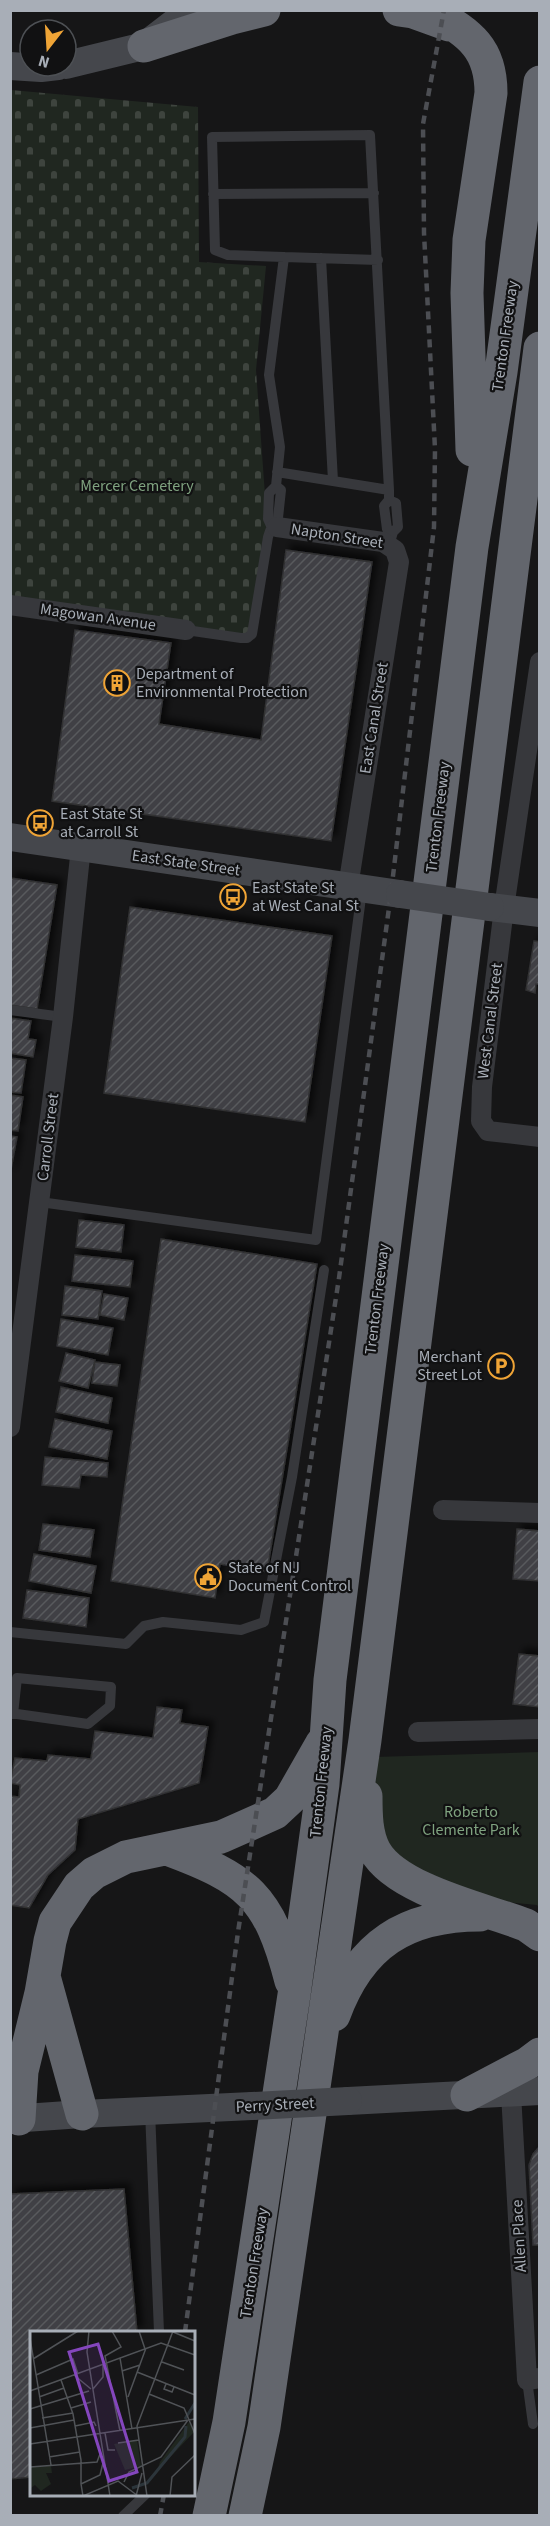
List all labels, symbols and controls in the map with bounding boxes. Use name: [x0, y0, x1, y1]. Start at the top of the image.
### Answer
north arrow: [18, 18, 78, 78]
text: N: [36, 49, 52, 73]
street label: Trenton Freeway: [486, 279, 524, 393]
park label: Mercer Cemetery: [80, 475, 194, 497]
street label: Napton Street: [289, 518, 385, 554]
street label: Magowan Avenue: [39, 598, 157, 636]
street label: East Canal Street: [354, 660, 394, 775]
place label: Department of Environmental Protection: [136, 663, 308, 703]
building icon: Department of Environmental Protection: [102, 668, 132, 698]
street label: Trenton Freeway: [420, 760, 456, 874]
place label: East State St at Carroll St: [60, 803, 143, 843]
bus stop icon: East State St at Carroll St: [25, 808, 55, 838]
street label: East State Street: [131, 845, 242, 882]
place label: East State St at West Canal St: [252, 877, 359, 917]
bus stop icon: East State St at West Canal St: [218, 882, 248, 912]
street label: West Canal Street: [472, 961, 508, 1080]
street label: Carroll Street: [32, 1091, 64, 1182]
street label: Trenton Freeway: [359, 1242, 395, 1356]
place label: Merchant Street Lot: [417, 1346, 483, 1386]
parking icon: Merchant Street Lot: [486, 1351, 516, 1381]
place label: State of NJ Document Control: [228, 1557, 351, 1597]
public building icon: State of NJ Document Control: [193, 1562, 223, 1592]
street label: Trenton Freeway: [304, 1725, 338, 1839]
park label: Roberto Clemente Park: [422, 1801, 520, 1841]
street label: Perry Street: [235, 2092, 316, 2118]
street label: Allen Place: [506, 2199, 532, 2273]
street label: Trenton Freeway: [234, 2206, 274, 2320]
inset map: [30, 2331, 195, 2496]

